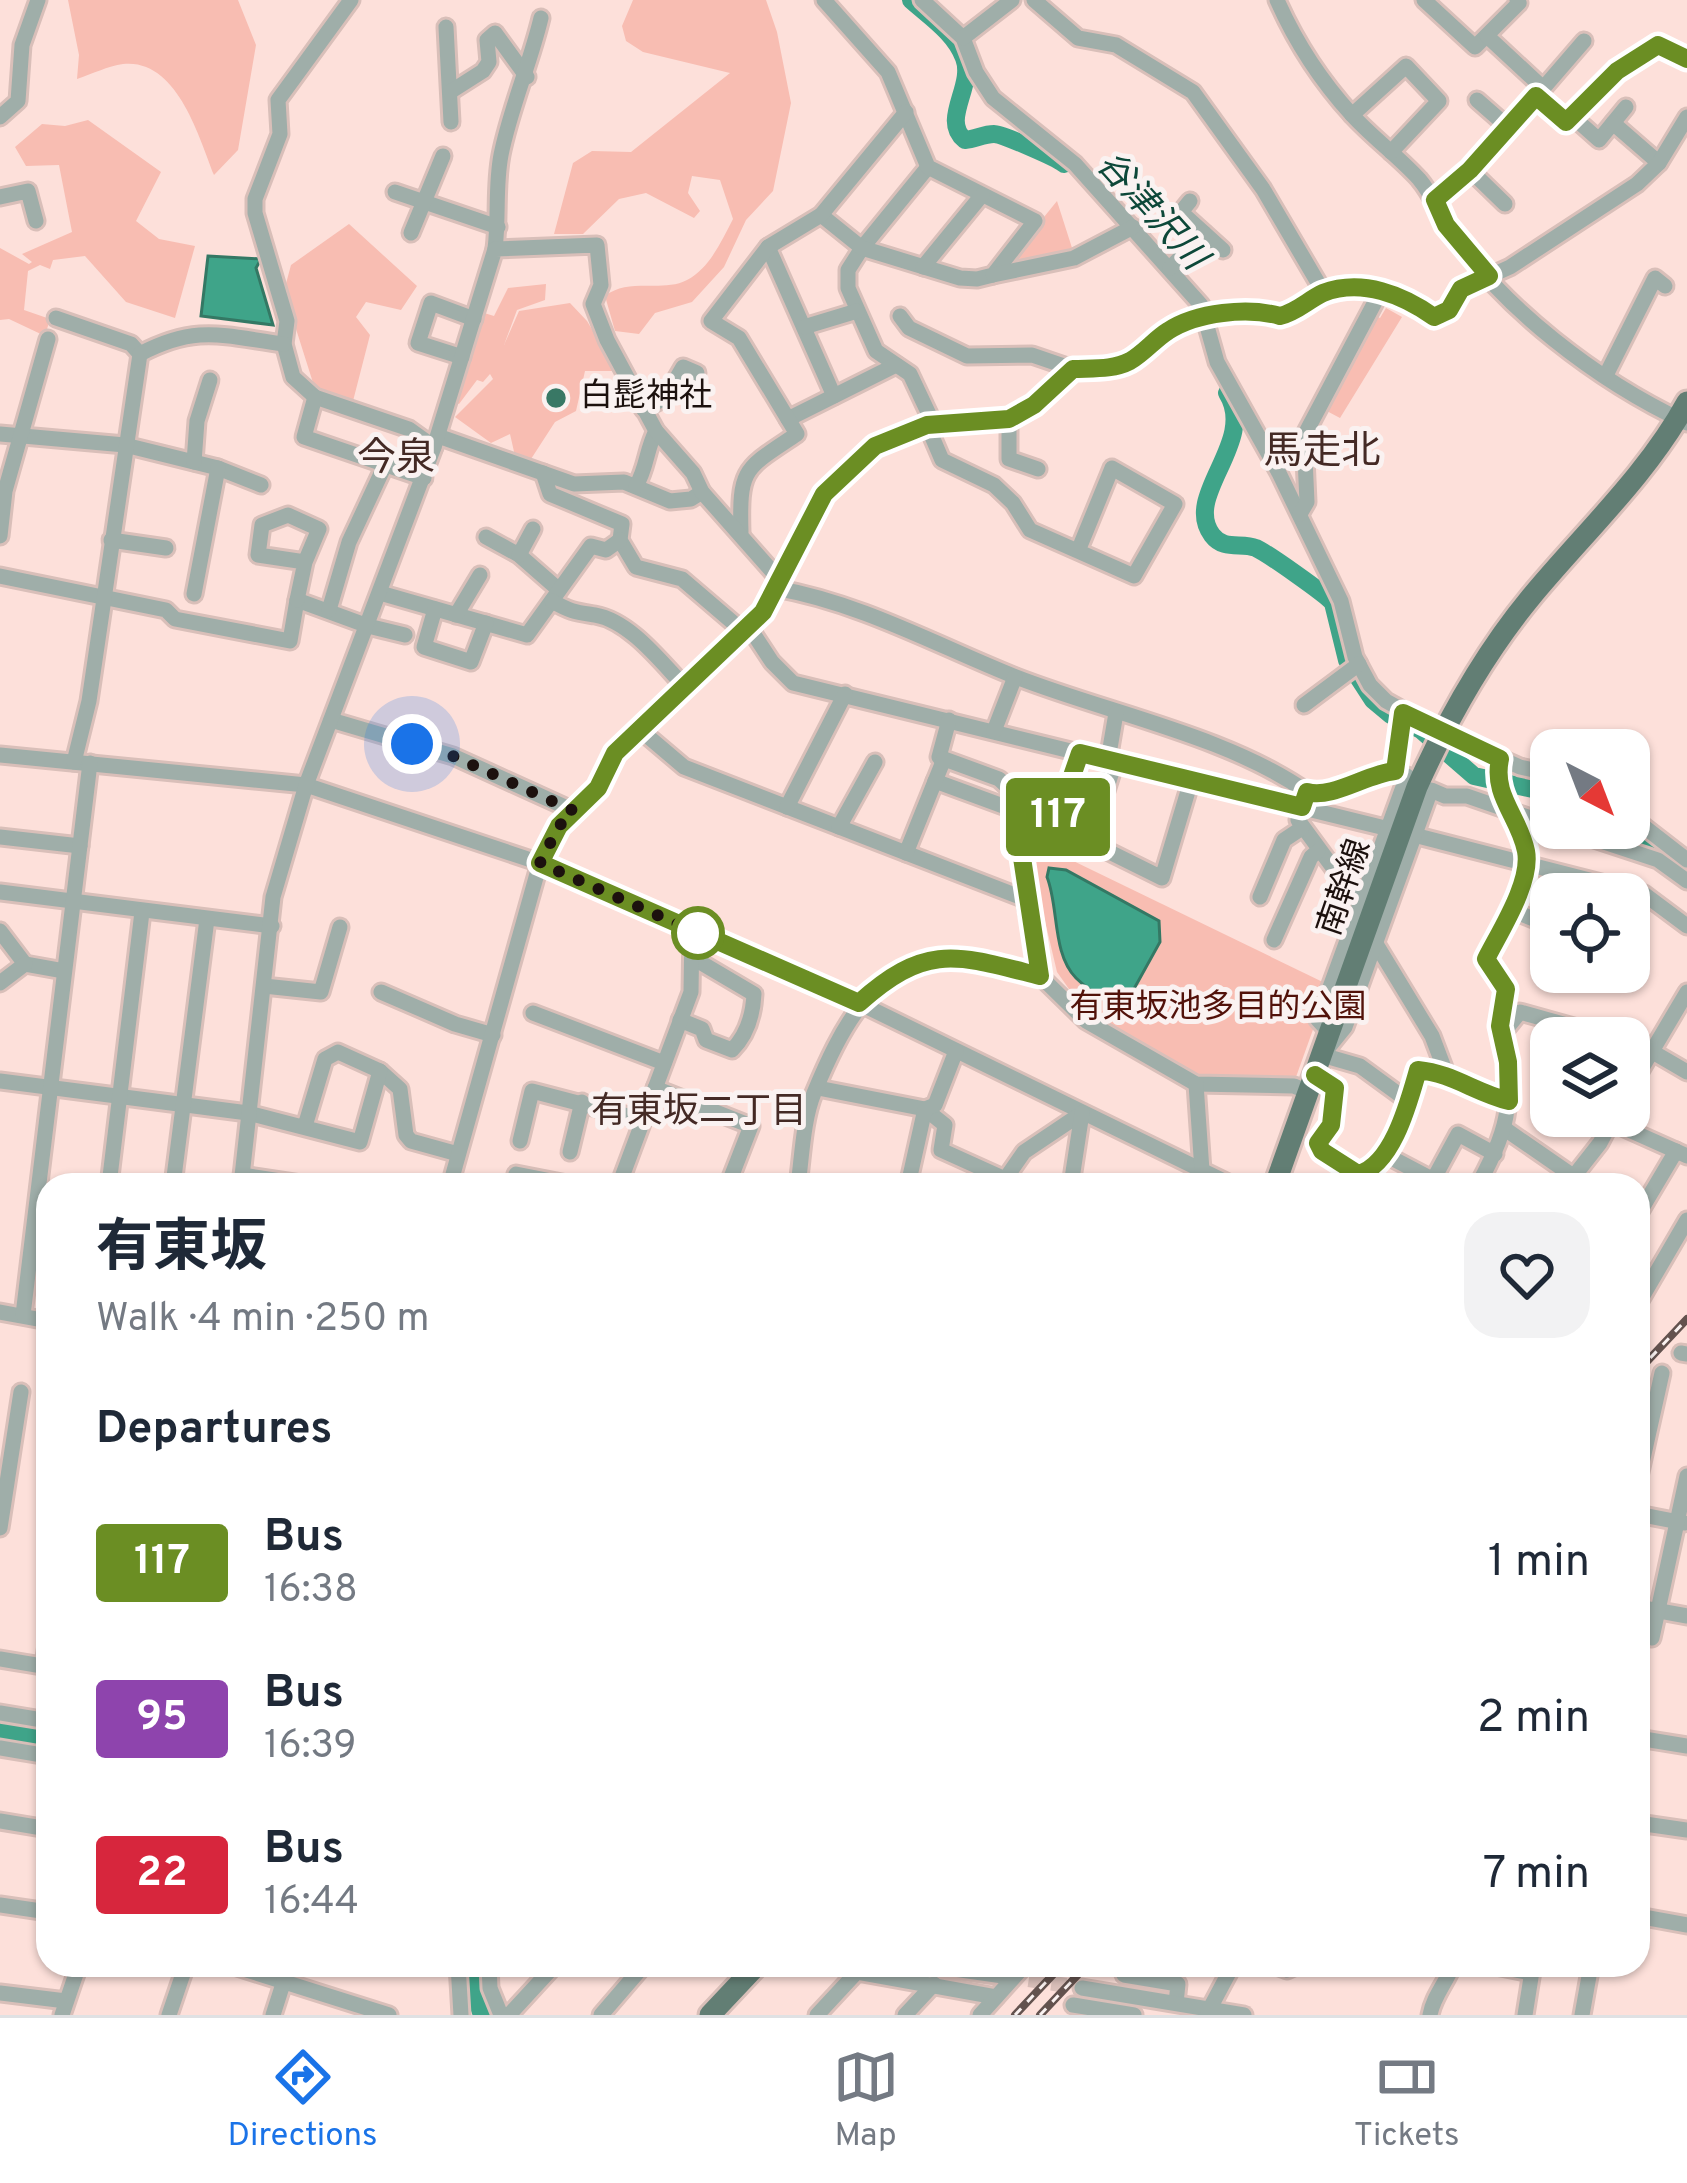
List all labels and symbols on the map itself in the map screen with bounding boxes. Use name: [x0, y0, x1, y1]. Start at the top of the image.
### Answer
water label: 谷津沢川: [1085, 143, 1218, 284]
place label: 白髭神社: [580, 377, 712, 419]
marker: 白髭神社: [543, 385, 569, 411]
district label: 馬走北: [1263, 429, 1381, 478]
district label: 今泉: [357, 436, 435, 485]
your location: [382, 714, 442, 774]
north arrow: [1530, 729, 1650, 849]
line badge: 117: [989, 778, 1127, 856]
street label: 南幹線: [1310, 834, 1382, 942]
unlabelled marker: [673, 908, 723, 958]
park label: 有東坂池多目的公園: [1070, 988, 1367, 1030]
district label: 有東坂二丁目: [591, 1090, 807, 1136]

